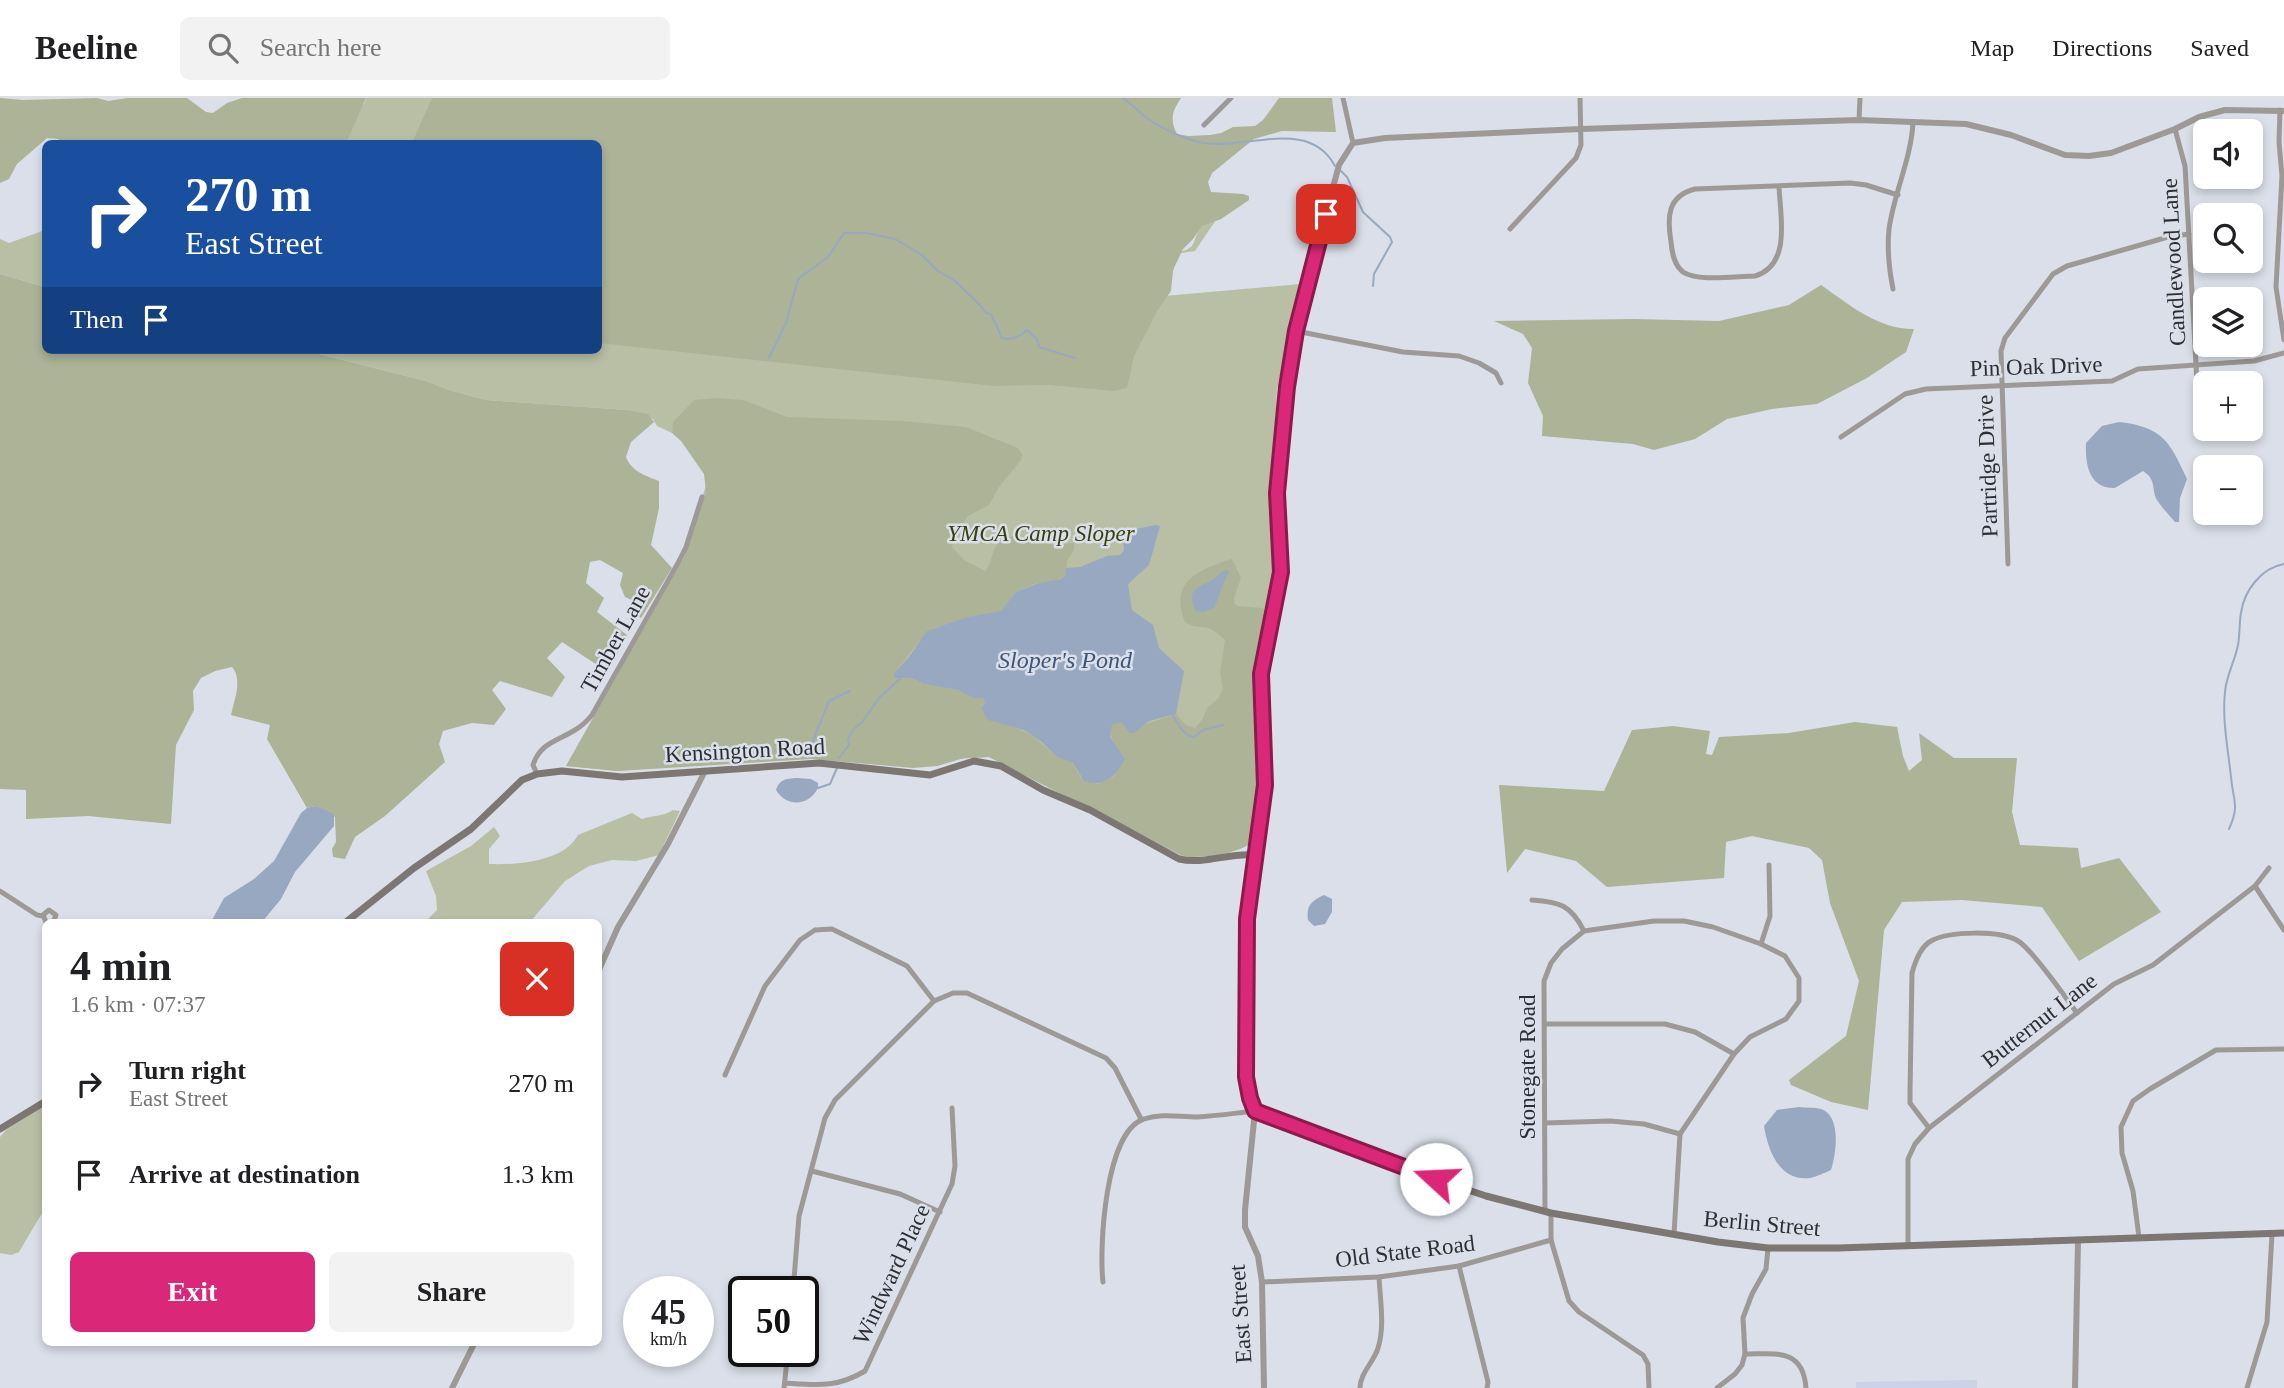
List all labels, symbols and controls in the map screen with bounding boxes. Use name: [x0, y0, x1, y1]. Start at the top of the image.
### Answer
search box: [180, 17, 670, 80]
icon: search: [204, 29, 242, 67]
text: Beeline: [35, 30, 138, 66]
text: Search here: [260, 33, 382, 62]
text: Map: [1970, 35, 2014, 61]
text: Directions: [2052, 35, 2152, 61]
text: Saved: [2190, 35, 2249, 61]
map controls: [2193, 119, 2263, 525]
button: sound: [2193, 119, 2263, 189]
text: 270 m: [185, 167, 312, 222]
icon: right: [70, 168, 161, 259]
street label: Candlewood Lane: [2157, 177, 2190, 347]
pin: [1296, 184, 1356, 244]
icon: arrive: [1307, 195, 1345, 233]
button: search: [2193, 203, 2263, 273]
text: East Street: [185, 225, 323, 261]
button: layers: [2193, 287, 2263, 357]
icon: arrive: [137, 301, 175, 339]
text: Then: [70, 305, 123, 334]
street label: Pin Oak Drive: [1969, 352, 2103, 381]
button: +: [2193, 371, 2263, 441]
street label: Partridge Drive: [1973, 394, 2002, 538]
button: −: [2193, 455, 2263, 525]
park label: YMCA Camp Sloper: [947, 521, 1136, 546]
street label: Timber Lane: [576, 581, 655, 697]
water label: Sloper's Pond: [998, 647, 1133, 673]
street label: Kensington Road: [664, 734, 826, 767]
button: close: [500, 942, 574, 1016]
text: 4 min: [70, 943, 172, 989]
street label: Butternut Lane: [1977, 968, 2102, 1073]
text: 1.6 km · 07:37: [70, 992, 205, 1017]
street label: Stonegate Road: [1515, 994, 1540, 1140]
text: Turn right: [129, 1056, 246, 1085]
icon: right: [70, 1065, 108, 1103]
text: 270 m: [508, 1069, 574, 1098]
text: East Street: [129, 1086, 228, 1111]
position arrow: [1399, 1142, 1473, 1216]
icon: arrive: [70, 1156, 108, 1194]
text: Arrive at destination: [129, 1160, 360, 1189]
text: 1.3 km: [502, 1160, 574, 1189]
street label: Windward Place: [848, 1200, 935, 1348]
street label: Berlin Street: [1703, 1206, 1822, 1241]
street label: Old State Road: [1334, 1230, 1477, 1272]
button: Exit: [70, 1252, 315, 1332]
button: Share: [329, 1252, 574, 1332]
street label: East Street: [1225, 1263, 1256, 1364]
speed limit sign: 50: [728, 1276, 819, 1367]
text: 45: [651, 1293, 686, 1332]
text: km/h: [650, 1329, 687, 1349]

